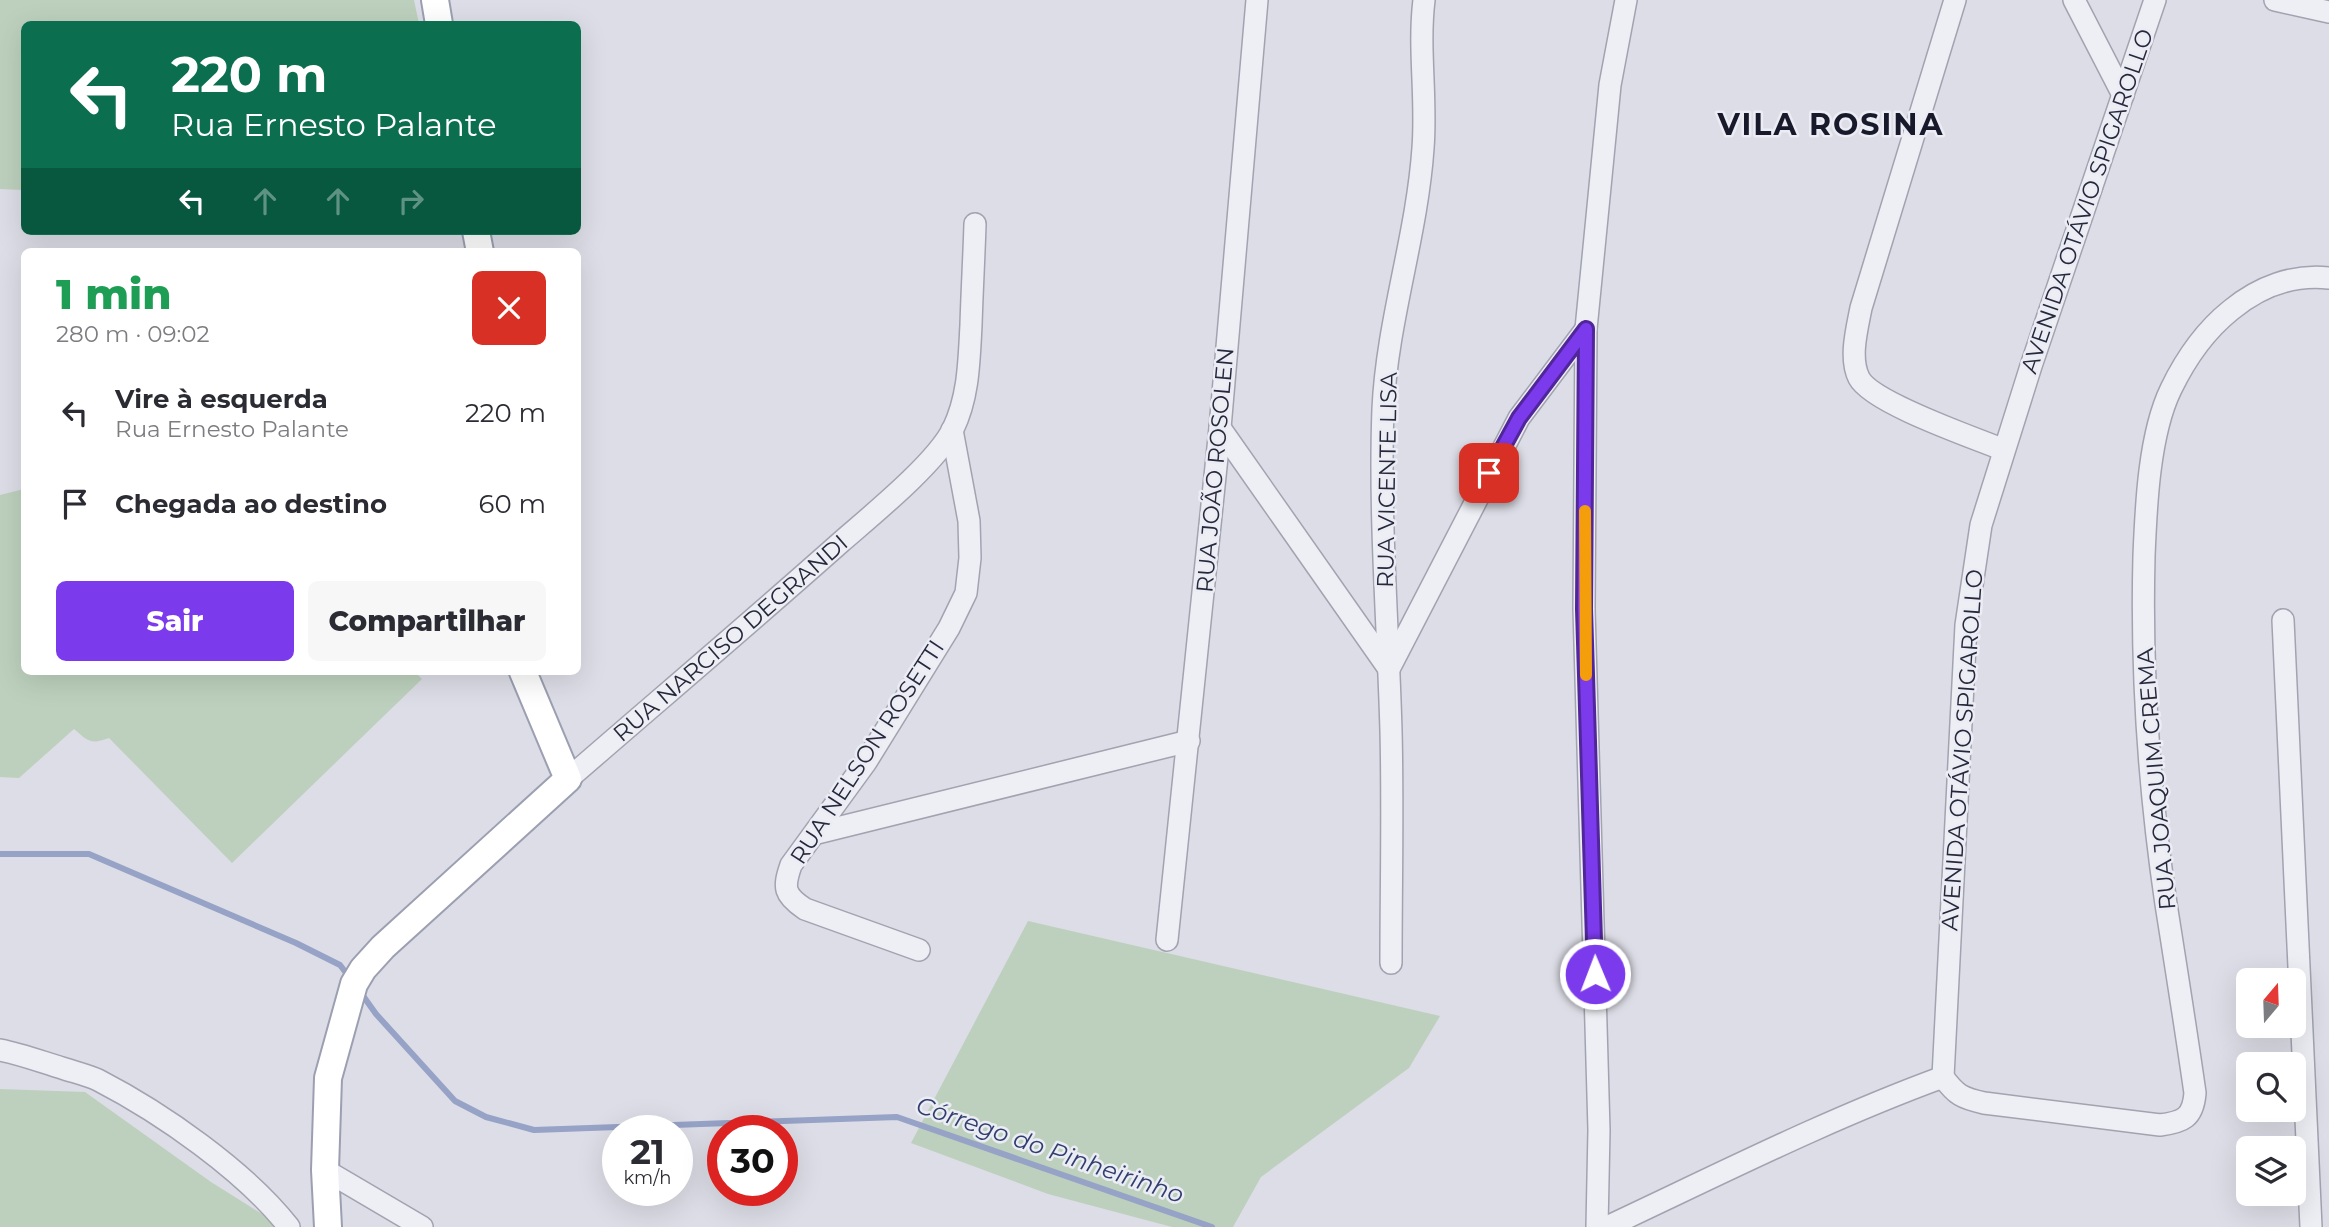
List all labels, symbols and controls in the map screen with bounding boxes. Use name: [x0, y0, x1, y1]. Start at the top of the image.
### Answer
street label: AVENIDA OTÁVIO SPIGAROLLO: [2015, 25, 2159, 377]
text: 220 m: [171, 45, 327, 104]
icon: left: [56, 49, 147, 140]
text: Rua Ernesto Palante: [171, 105, 497, 144]
district label: VILA ROSINA: [1716, 106, 1945, 143]
icon: left: [173, 182, 211, 220]
icon: ahead: [246, 182, 284, 220]
icon: ahead: [319, 182, 357, 220]
icon: right: [392, 182, 430, 220]
text: 1 min: [56, 268, 172, 320]
button: close: [472, 271, 546, 345]
text: 280 m · 09:02: [56, 320, 210, 348]
street label: RUA JOÃO ROSOLEN: [1190, 346, 1240, 594]
street label: RUA VICENTE LISA: [1371, 371, 1403, 588]
text: Vire à esquerda: [115, 383, 328, 415]
icon: left: [56, 394, 94, 432]
text: 220 m: [465, 397, 546, 429]
text: Rua Ernesto Palante: [115, 415, 349, 443]
pin: [1459, 443, 1519, 503]
icon: arrive: [1470, 454, 1508, 492]
icon: arrive: [56, 485, 94, 523]
text: Chegada ao destino: [115, 488, 387, 520]
text: 60 m: [479, 488, 546, 520]
street label: RUA NARCISO DEGRANDI: [607, 529, 853, 748]
street label: AVENIDA OTÁVIO SPIGAROLLO: [1935, 568, 1989, 932]
button: Sair: [56, 581, 294, 661]
button: Compartilhar: [308, 581, 546, 661]
street label: RUA NELSON ROSETTI: [784, 635, 950, 869]
street label: RUA JOAQUIM CREMA: [2131, 646, 2181, 911]
position arrow: [1558, 937, 1632, 1011]
north arrow: [2236, 968, 2306, 1038]
map controls: [2236, 968, 2306, 1206]
button: search: [2236, 1052, 2306, 1122]
water label: Córrego do Pinheirinho: [913, 1090, 1188, 1209]
speed limit sign: 30: [707, 1115, 798, 1206]
text: 21: [630, 1130, 665, 1173]
button: layers: [2236, 1136, 2306, 1206]
text: km/h: [623, 1167, 672, 1189]

